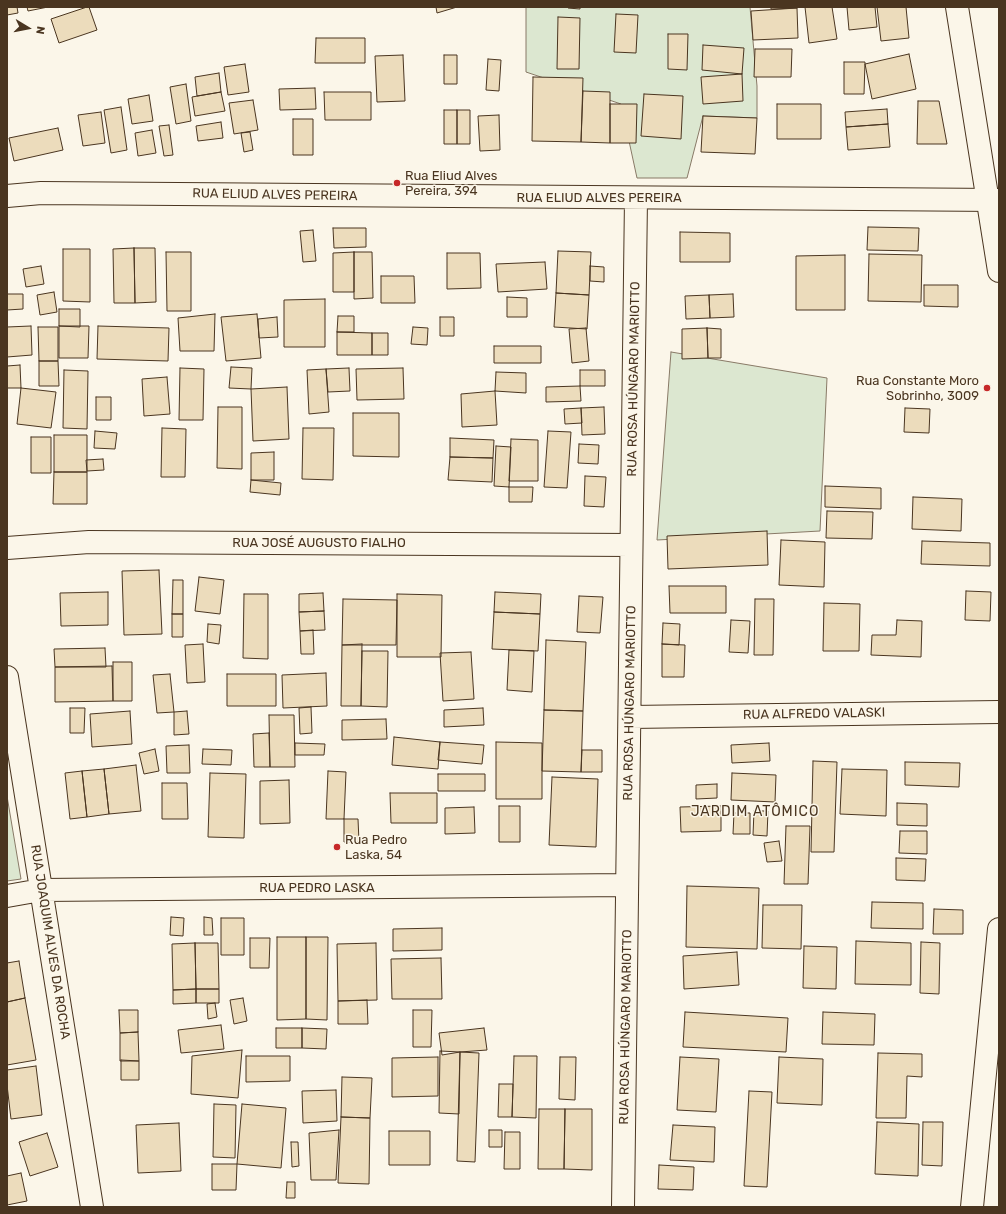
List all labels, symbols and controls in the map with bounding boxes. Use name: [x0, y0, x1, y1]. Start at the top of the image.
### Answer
north arrow: [8, 8, 48, 48]
text: N: [33, 25, 47, 35]
place label: Rua Eliud Alves Pereira, 394: [405, 168, 497, 199]
marker: Rua Eliud Alves Pereira, 394: [392, 178, 402, 188]
street label: RUA ELIUD ALVES PEREIRA: [192, 186, 358, 204]
street label: RUA ELIUD ALVES PEREIRA: [516, 190, 682, 206]
street label: RUA ROSA HÚNGARO MARIOTTO: [624, 281, 644, 477]
place label: Rua Constante Moro Sobrinho, 3009: [856, 373, 979, 404]
marker: Rua Constante Moro Sobrinho, 3009: [982, 383, 992, 393]
street label: RUA JOSÉ AUGUSTO FIALHO: [232, 535, 406, 551]
street label: RUA ROSA HÚNGARO MARIOTTO: [620, 605, 640, 801]
street label: RUA ALFREDO VALASKI: [743, 705, 885, 723]
district label: JARDIM ATÔMICO: [691, 804, 819, 820]
place label: Rua Pedro Laska, 54: [345, 832, 407, 863]
marker: Rua Pedro Laska, 54: [332, 842, 342, 852]
street label: RUA JOAQUIM ALVES DA ROCHA: [27, 844, 73, 1040]
street label: RUA PEDRO LASKA: [259, 880, 375, 896]
street label: RUA ROSA HÚNGARO MARIOTTO: [616, 929, 636, 1125]

